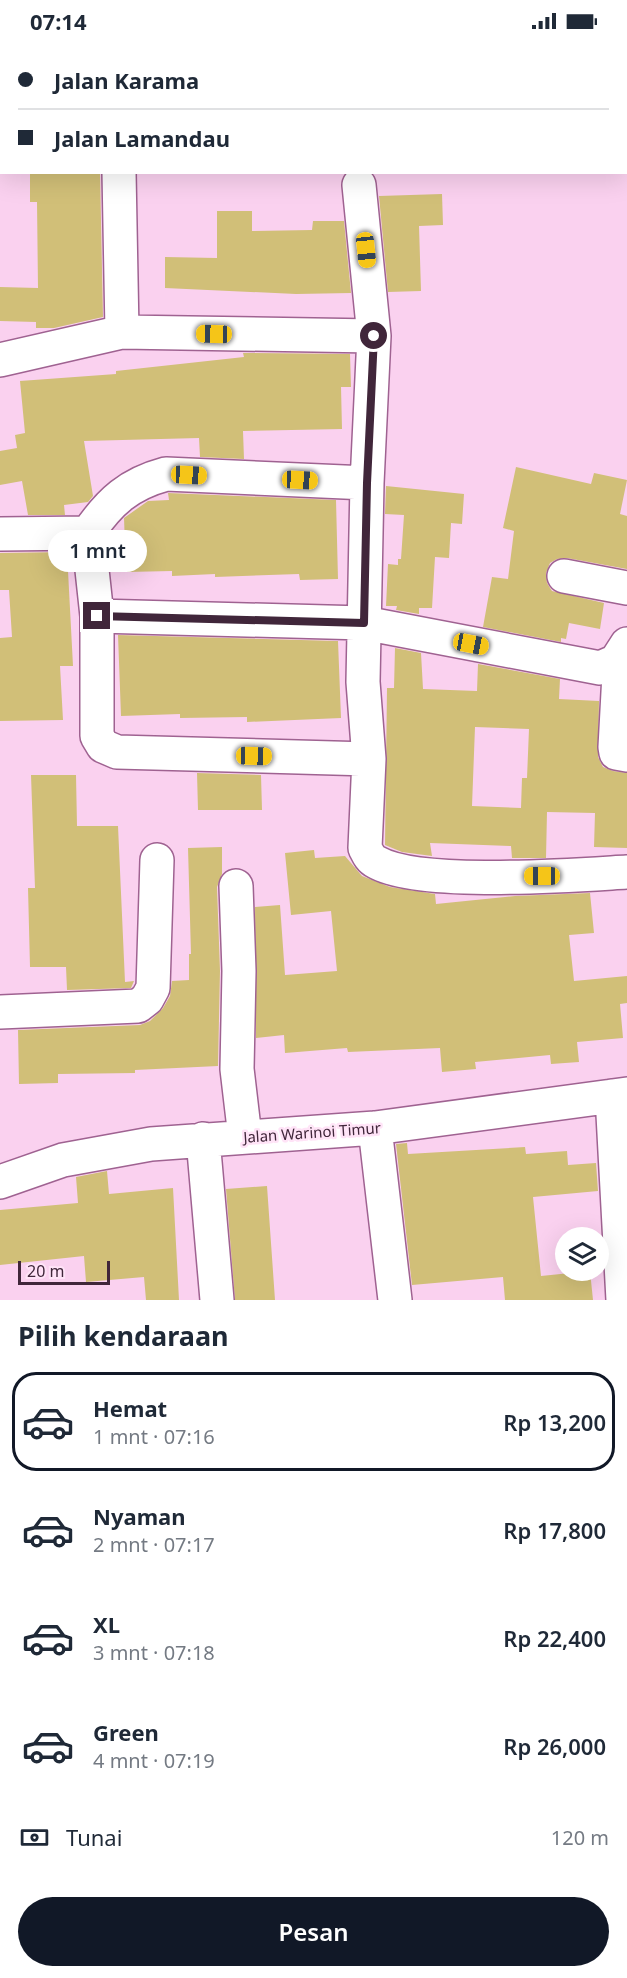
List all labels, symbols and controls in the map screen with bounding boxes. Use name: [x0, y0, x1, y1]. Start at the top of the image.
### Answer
text: 07:14: [30, 6, 87, 36]
text: Jalan Karama: [54, 65, 199, 95]
text: Jalan Lamandau: [54, 123, 230, 153]
car: [355, 231, 377, 269]
route start: [360, 322, 387, 349]
car: [196, 325, 232, 343]
car: [171, 465, 207, 485]
car: [282, 470, 318, 490]
callout: 1 mnt: [48, 529, 146, 571]
text: 1 mnt: [69, 537, 126, 564]
route end: [83, 602, 110, 629]
car: [452, 632, 490, 656]
car: [236, 747, 272, 765]
car: [524, 867, 560, 885]
street label: Jalan Warinoi Timur: [241, 1117, 381, 1147]
map controls: [555, 1227, 609, 1281]
button: layers: [555, 1227, 609, 1281]
scale bar: [18, 1258, 110, 1286]
text: 20 m: [27, 1260, 64, 1282]
text: Pilih kendaraan: [18, 1317, 229, 1354]
text: Hemat: [93, 1393, 167, 1423]
icon: car: [21, 1395, 75, 1449]
text: Rp 13,200: [503, 1407, 606, 1437]
text: 1 mnt · 07:16: [93, 1423, 215, 1450]
text: Nyaman: [93, 1501, 186, 1531]
icon: car: [21, 1503, 75, 1557]
text: Rp 17,800: [503, 1515, 606, 1545]
text: 2 mnt · 07:17: [93, 1531, 215, 1558]
text: XL: [93, 1609, 120, 1639]
icon: car: [21, 1611, 75, 1665]
text: Rp 22,400: [503, 1623, 606, 1653]
text: 3 mnt · 07:18: [93, 1639, 215, 1666]
text: Green: [93, 1717, 159, 1747]
icon: car: [21, 1719, 75, 1773]
text: Rp 26,000: [503, 1731, 606, 1761]
text: 4 mnt · 07:19: [93, 1747, 215, 1774]
icon: cash: [18, 1821, 51, 1854]
text: Tunai: [66, 1822, 122, 1852]
text: 120 m: [551, 1824, 609, 1851]
button: Pesan: [18, 1897, 609, 1966]

